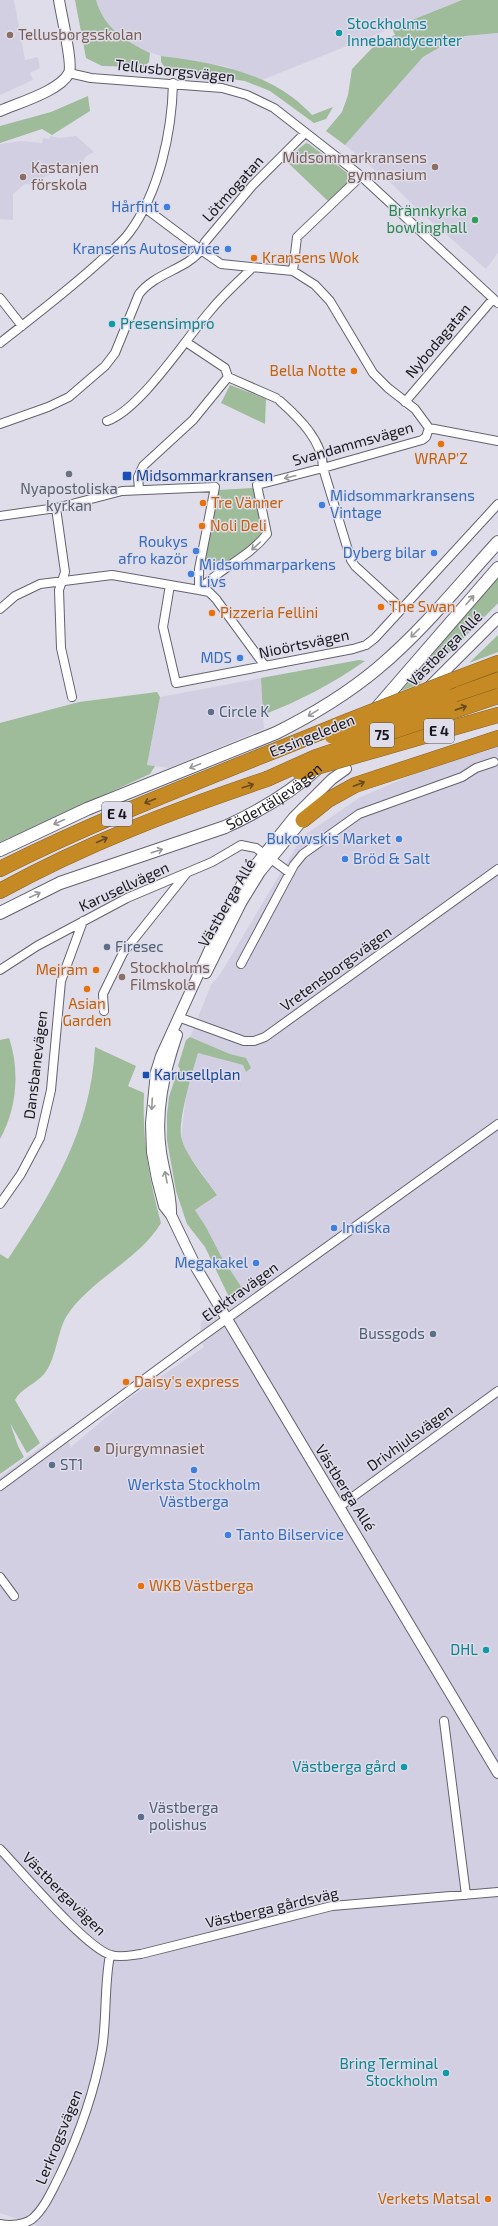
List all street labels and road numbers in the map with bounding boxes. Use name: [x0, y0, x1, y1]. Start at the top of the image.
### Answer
street label: Tellusborgsvägen: [114, 55, 236, 85]
street label: Lötmogatan: [198, 152, 267, 225]
street label: Nybodagatan: [401, 299, 474, 381]
street label: Svandammsvägen: [290, 417, 415, 469]
street label: Västberga Allé: [403, 607, 486, 690]
street label: Nioörtsvägen: [257, 625, 351, 661]
street label: Essingeleden: [266, 710, 357, 760]
road number: E 4: [424, 719, 454, 743]
road number: 75: [370, 723, 394, 747]
street label: Södertäljevägen: [223, 759, 325, 833]
road number: E 4: [102, 802, 132, 826]
street label: Västberga Allé: [194, 855, 259, 950]
street label: Karusellvägen: [76, 857, 171, 915]
street label: Vretensborgsvägen: [276, 922, 394, 1015]
street label: Dansbanevägen: [19, 1010, 51, 1120]
street label: Elektravägen: [198, 1258, 281, 1325]
street label: Drivhjulsvägen: [363, 1400, 457, 1475]
street label: Västberga Allé: [312, 1441, 380, 1534]
street label: Västbergavägen: [19, 1848, 110, 1939]
street label: Västberga gårdsväg: [204, 1883, 341, 1931]
street label: Lerkrogsvägen: [31, 2086, 85, 2187]

